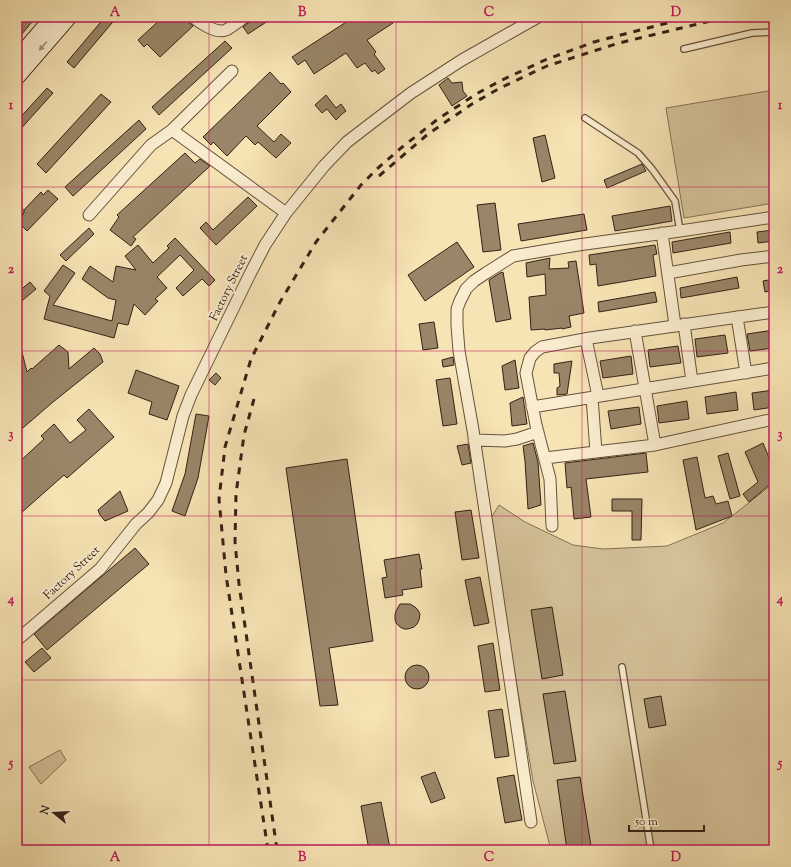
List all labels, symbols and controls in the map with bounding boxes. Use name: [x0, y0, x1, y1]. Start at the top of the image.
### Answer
text: A: [110, 4, 121, 22]
text: B: [298, 4, 307, 22]
text: C: [484, 4, 494, 22]
text: D: [671, 4, 681, 22]
one-way arrow: [39, 42, 48, 51]
text: 1: [9, 97, 14, 115]
text: 1: [778, 97, 783, 115]
street label: Factory Street: [205, 252, 253, 324]
text: 2: [8, 261, 15, 279]
text: 2: [777, 261, 784, 279]
text: 3: [8, 426, 14, 444]
text: 3: [777, 426, 783, 444]
street label: Factory Street: [40, 542, 104, 604]
text: 4: [7, 591, 15, 609]
text: 4: [776, 591, 784, 609]
text: 5: [8, 755, 14, 773]
text: 5: [777, 755, 783, 773]
north arrow: [34, 793, 74, 833]
text: N: [36, 803, 54, 818]
scale bar: [629, 807, 704, 833]
text: 50 m: [634, 813, 658, 831]
text: A: [110, 849, 121, 867]
text: B: [298, 849, 307, 867]
text: C: [484, 849, 494, 867]
text: D: [671, 849, 681, 867]

